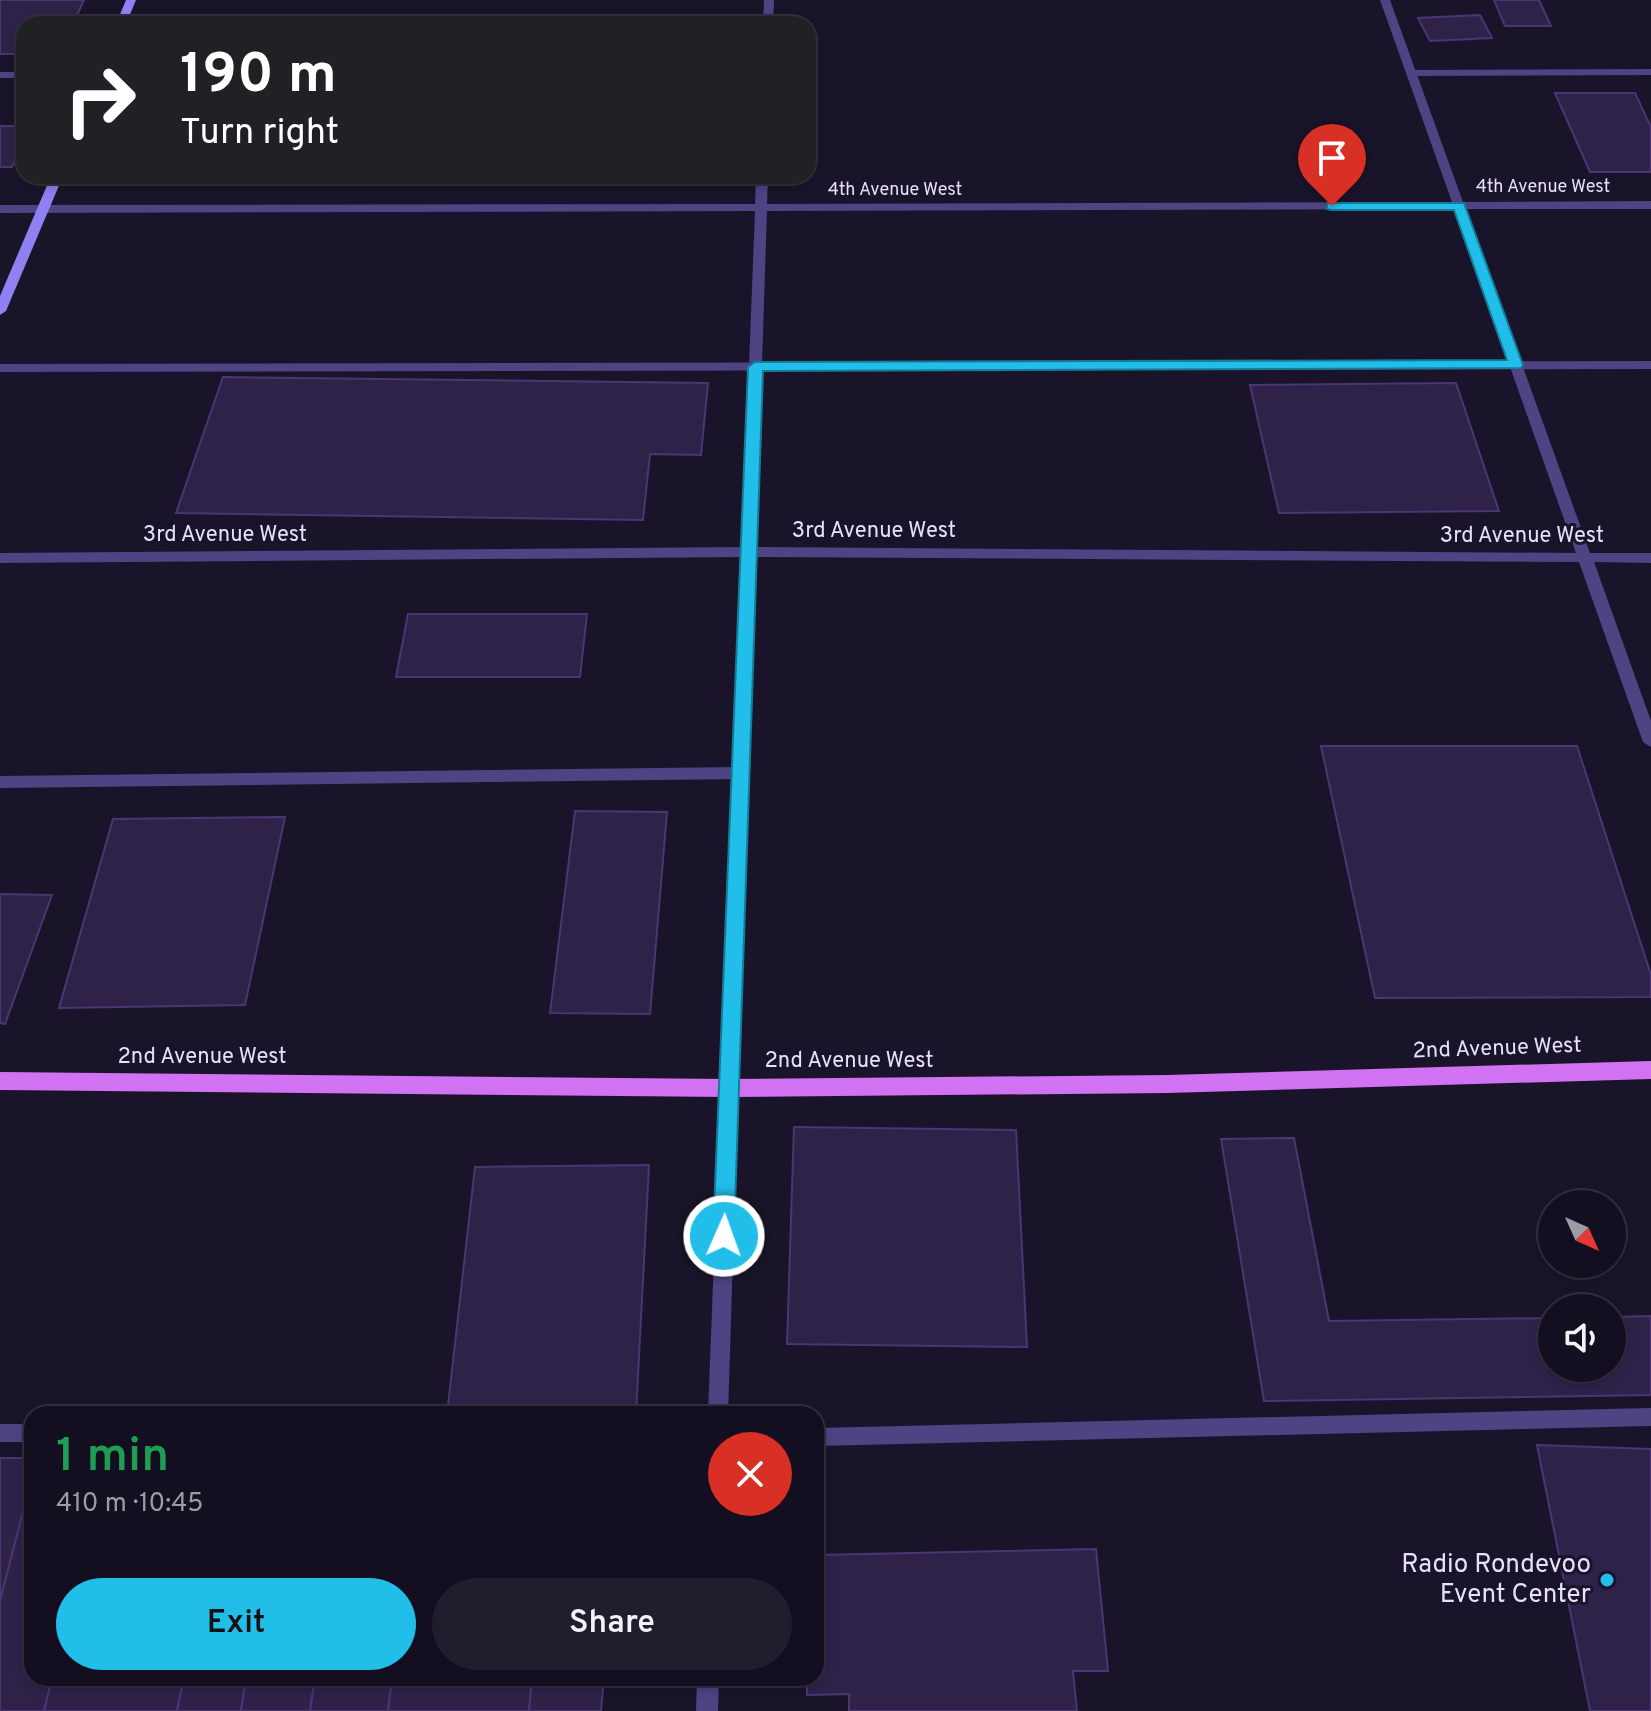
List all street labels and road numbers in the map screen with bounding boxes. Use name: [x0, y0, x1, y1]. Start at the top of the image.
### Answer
street label: 4th Avenue West: [1476, 176, 1610, 199]
street label: 4th Avenue West: [828, 179, 962, 202]
street label: 3rd Avenue West: [792, 518, 956, 545]
street label: 3rd Avenue West: [143, 522, 307, 549]
street label: 3rd Avenue West: [1440, 523, 1604, 550]
street label: 2nd Avenue West: [1412, 1033, 1582, 1065]
street label: 2nd Avenue West: [117, 1044, 287, 1071]
street label: 2nd Avenue West: [764, 1048, 934, 1075]

